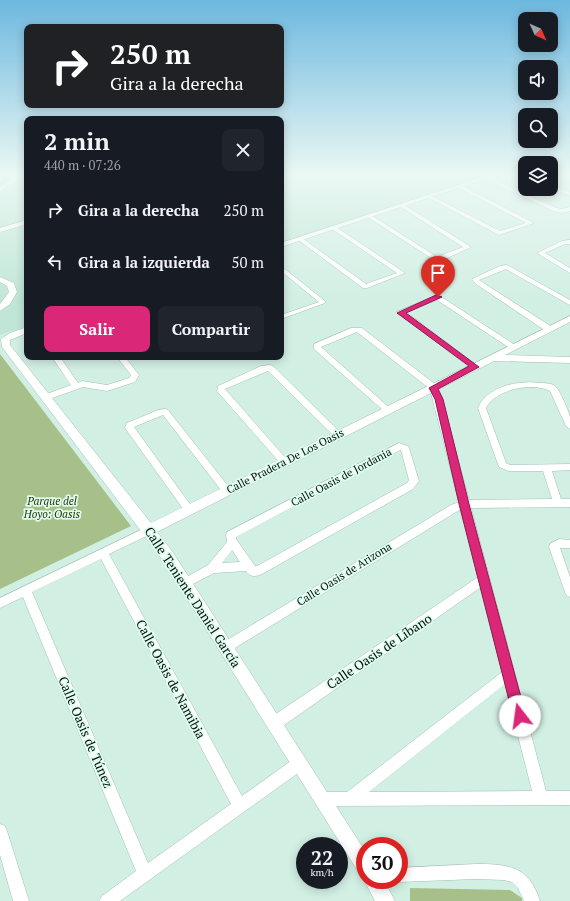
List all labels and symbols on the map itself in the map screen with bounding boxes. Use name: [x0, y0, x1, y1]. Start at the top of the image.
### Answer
north arrow: [518, 12, 558, 52]
pin: [421, 256, 455, 297]
street label: Calle Pradera De Los Oasis: [224, 425, 346, 497]
street label: Calle Oasis de Jordania: [288, 444, 394, 509]
park label: Parque del Hoyo: Oasis: [23, 494, 81, 521]
street label: Calle Teniente Daniel García: [141, 523, 246, 671]
street label: Calle Oasis de Arizona: [294, 539, 394, 609]
street label: Calle Oasis de Líbano: [323, 609, 435, 693]
street label: Calle Oasis de Namibia: [132, 616, 210, 742]
street label: Calle Oasis de Túnez: [54, 674, 118, 790]
position arrow: [499, 695, 541, 737]
speed limit sign: 30: [356, 837, 408, 889]

